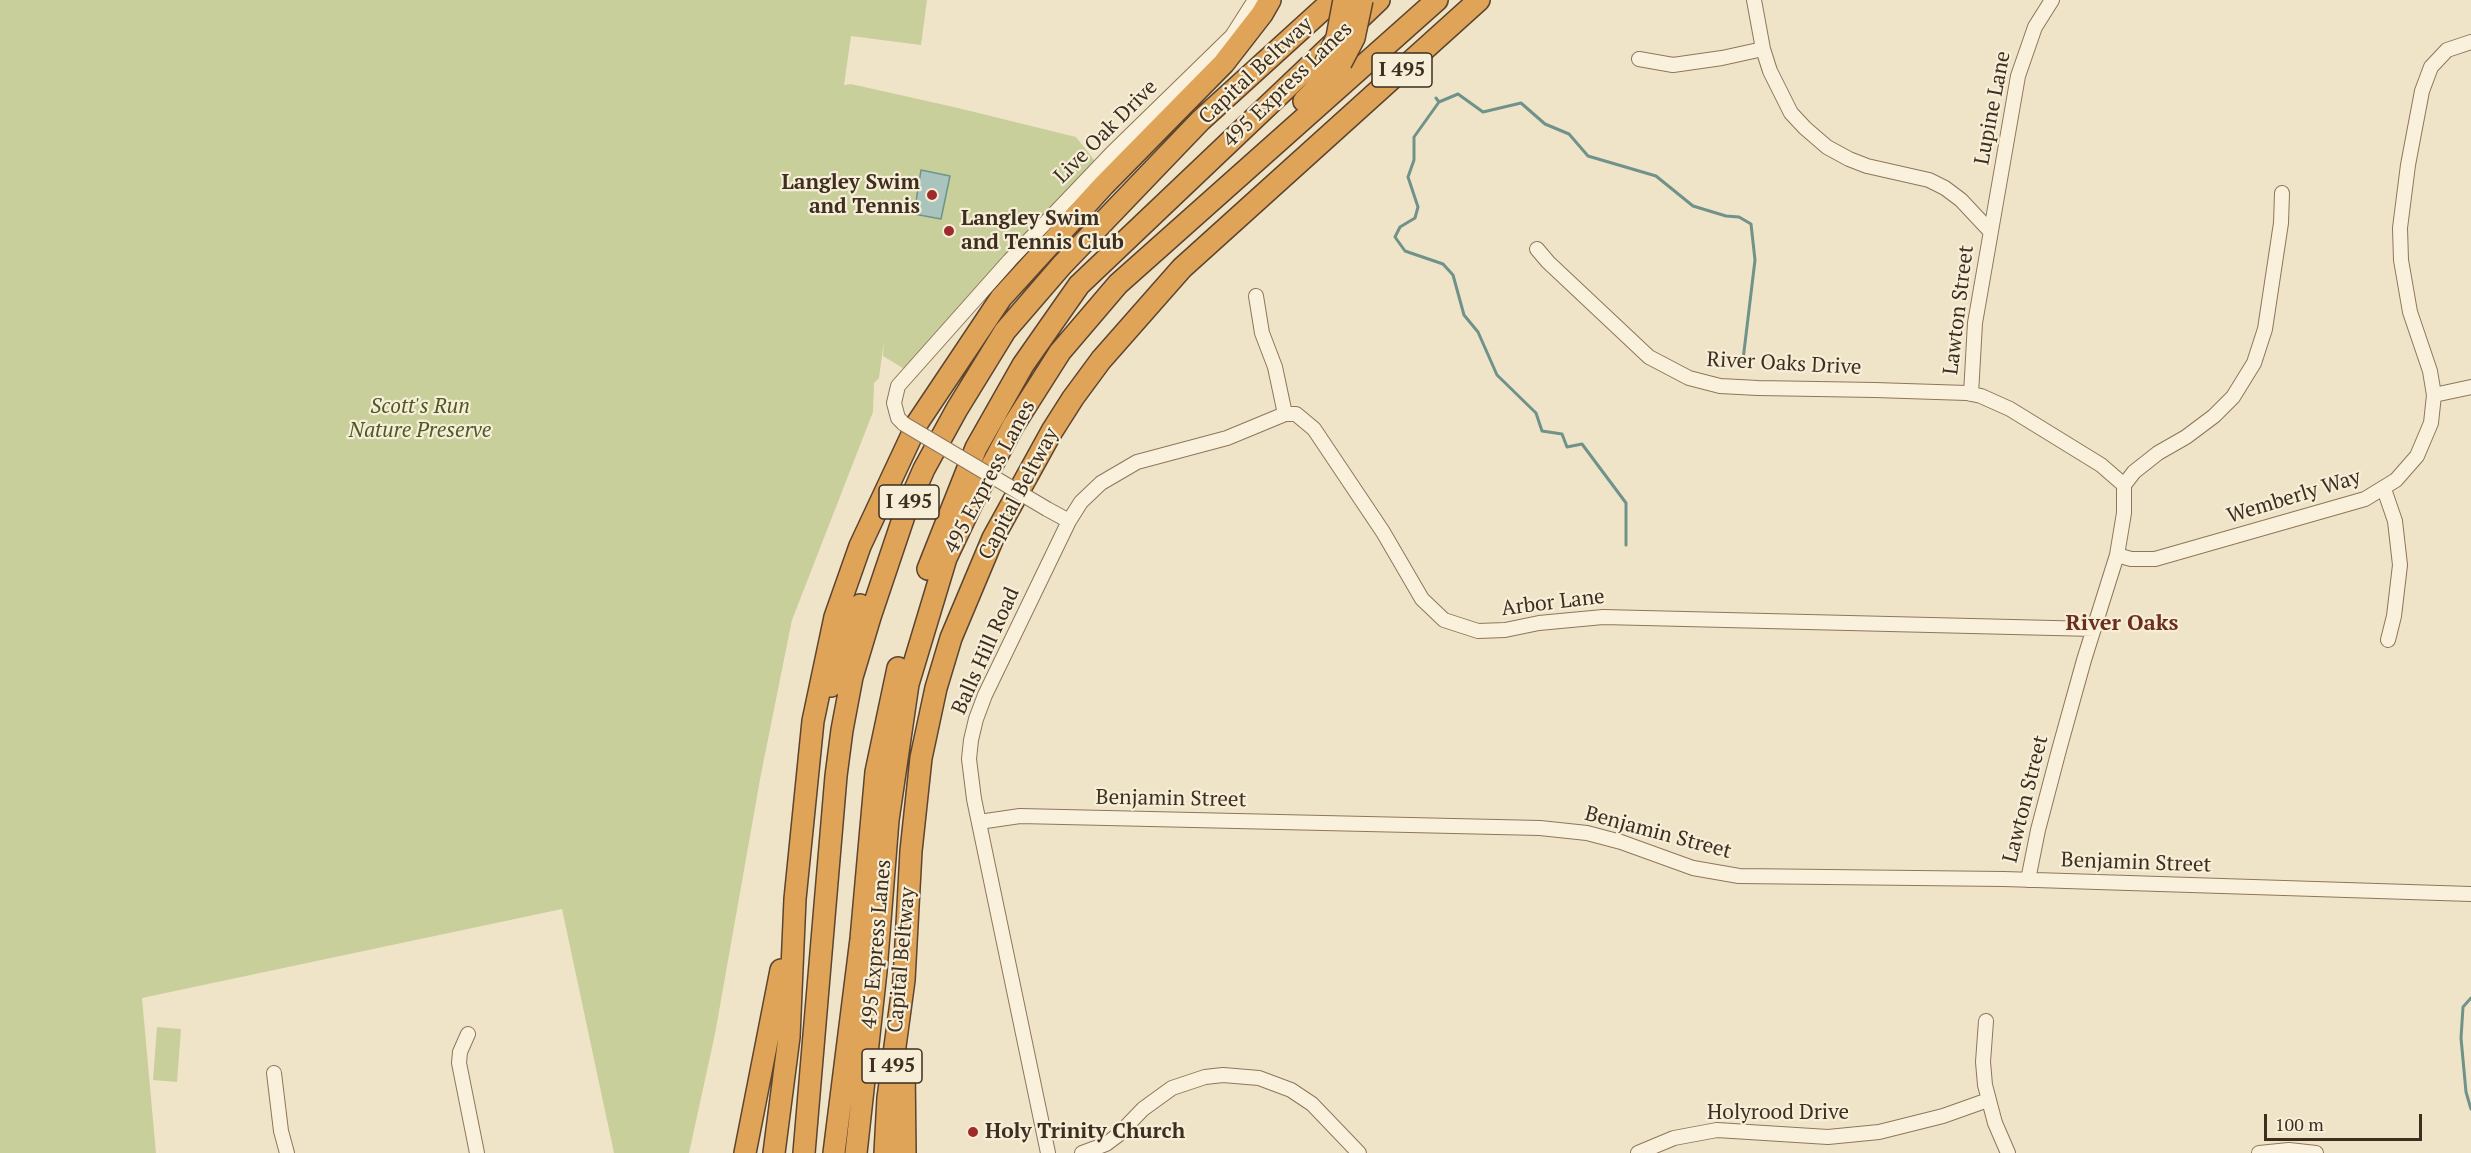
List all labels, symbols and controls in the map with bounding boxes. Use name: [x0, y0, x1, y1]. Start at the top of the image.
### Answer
street label: Capital Beltway: [1194, 12, 1318, 130]
street label: 495 Express Lanes: [1218, 17, 1358, 153]
street label: Lupine Lane: [1970, 49, 2016, 167]
road number: I 495: [1372, 53, 1432, 87]
street label: Live Oak Drive: [1049, 75, 1163, 189]
place label: Langley Swim and Tennis: [781, 170, 920, 220]
marker: Langley Swim and Tennis: [925, 188, 939, 202]
place label: Langley Swim and Tennis Club: [961, 206, 1124, 256]
marker: Langley Swim and Tennis Club: [942, 224, 956, 238]
street label: Lawton Street: [1939, 244, 1979, 376]
street label: River Oaks Drive: [1706, 347, 1862, 381]
park label: Scott's Run Nature Preserve: [349, 394, 491, 444]
street label: 495 Express Lanes: [939, 396, 1041, 558]
street label: Capital Beltway: [974, 424, 1064, 564]
street label: Wemberly Way: [2224, 465, 2364, 529]
road number: I 495: [879, 485, 939, 519]
street label: Balls Hill Road: [947, 583, 1025, 719]
street label: Arbor Lane: [1500, 584, 1606, 622]
district label: River Oaks: [2065, 611, 2179, 637]
street label: Lawton Street: [1998, 733, 2054, 865]
street label: Benjamin Street: [1095, 785, 1247, 813]
street label: Benjamin Street: [1582, 801, 1734, 865]
street label: Benjamin Street: [2060, 848, 2212, 878]
street label: 495 Express Lanes: [857, 858, 897, 1030]
street label: Capital Beltway: [883, 886, 921, 1034]
road number: I 495: [862, 1049, 922, 1083]
street label: Holyrood Drive: [1707, 1100, 1849, 1126]
scale bar: [2267, 1102, 2424, 1140]
text: 100 m: [2275, 1112, 2324, 1136]
place label: Holy Trinity Church: [985, 1119, 1185, 1145]
marker: Holy Trinity Church: [966, 1125, 980, 1139]

